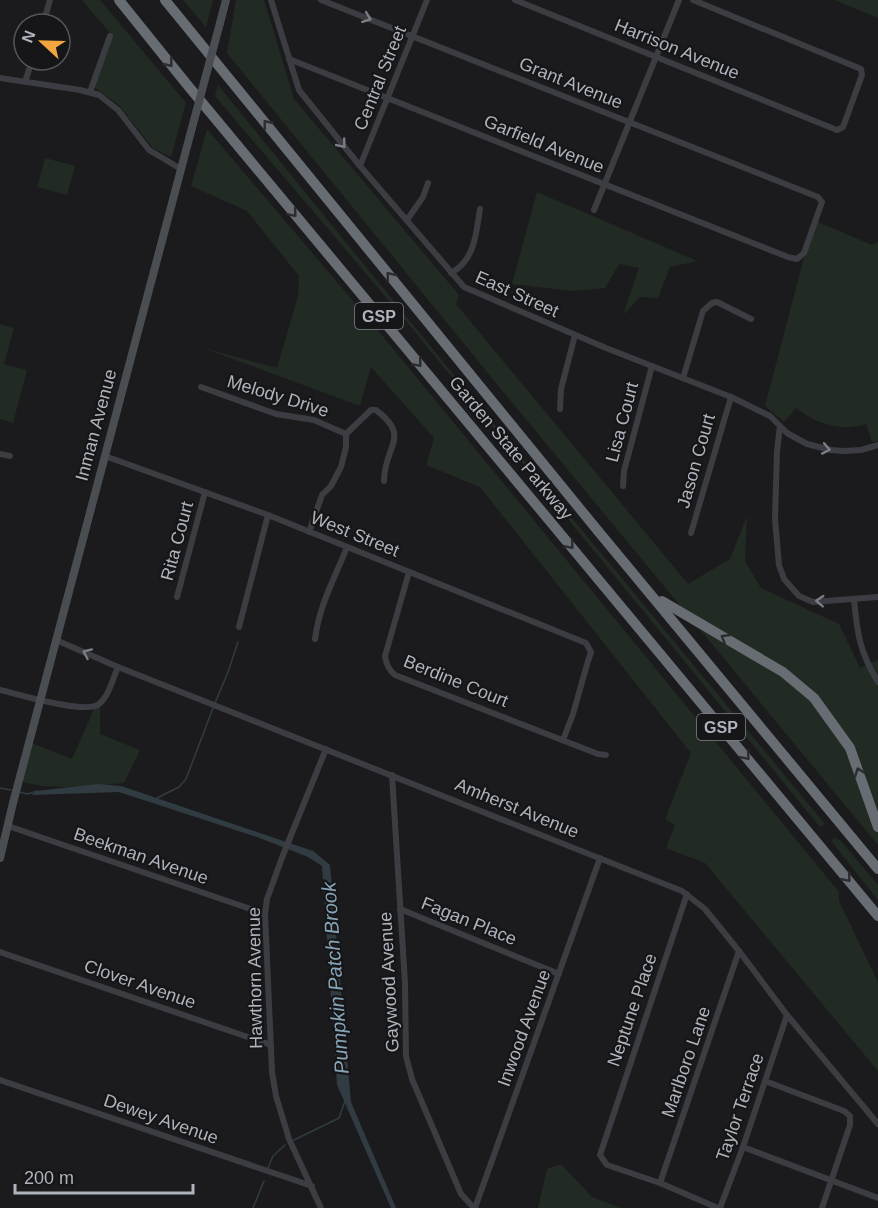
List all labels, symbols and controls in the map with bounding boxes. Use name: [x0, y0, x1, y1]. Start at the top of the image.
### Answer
one-way arrow: [361, 11, 372, 23]
north arrow: [12, 12, 72, 72]
street label: Harrison Avenue: [612, 15, 742, 83]
street label: Central Street: [350, 23, 410, 133]
text: N: [19, 28, 39, 45]
street label: Grant Avenue: [516, 53, 626, 113]
one-way arrow: [162, 56, 173, 67]
street label: Garfield Avenue: [481, 111, 607, 177]
one-way arrow: [263, 120, 274, 131]
one-way arrow: [335, 137, 346, 148]
one-way arrow: [286, 206, 297, 217]
street label: East Street: [472, 267, 562, 321]
one-way arrow: [387, 271, 398, 282]
road number: GSP: [355, 303, 403, 329]
one-way arrow: [411, 356, 422, 367]
street label: Inman Avenue: [71, 367, 121, 483]
street label: Melody Drive: [225, 371, 331, 421]
street label: Garden State Parkway: [445, 372, 577, 524]
street label: Lisa Court: [602, 380, 642, 464]
street label: Jason Court: [673, 412, 719, 510]
one-way arrow: [821, 442, 831, 455]
street label: Rita Court: [157, 499, 197, 583]
street label: West Street: [308, 507, 402, 561]
one-way arrow: [562, 538, 573, 549]
one-way arrow: [815, 594, 824, 607]
one-way arrow: [721, 634, 731, 646]
one-way arrow: [83, 649, 94, 661]
street label: Berdine Court: [401, 651, 511, 711]
road number: GSP: [697, 714, 745, 740]
one-way arrow: [738, 749, 749, 760]
one-way arrow: [853, 767, 866, 778]
street label: Amherst Avenue: [452, 774, 582, 842]
street label: Beekman Avenue: [71, 824, 211, 888]
one-way arrow: [839, 871, 850, 882]
water label: Pumpkin Patch Brook: [317, 880, 353, 1075]
street label: Fagan Place: [418, 893, 520, 949]
street label: Hawthorn Avenue: [244, 907, 266, 1049]
street label: Gaywood Avenue: [375, 911, 403, 1053]
street label: Neptune Place: [603, 951, 661, 1069]
street label: Clover Avenue: [82, 956, 198, 1012]
street label: Inwood Avenue: [494, 967, 554, 1089]
street label: Marlboro Lane: [658, 1004, 714, 1120]
street label: Taylor Terrace: [712, 1050, 768, 1164]
street label: Dewey Avenue: [101, 1090, 221, 1148]
scale bar: [15, 1157, 194, 1195]
text: 200 m: [24, 1168, 74, 1188]

